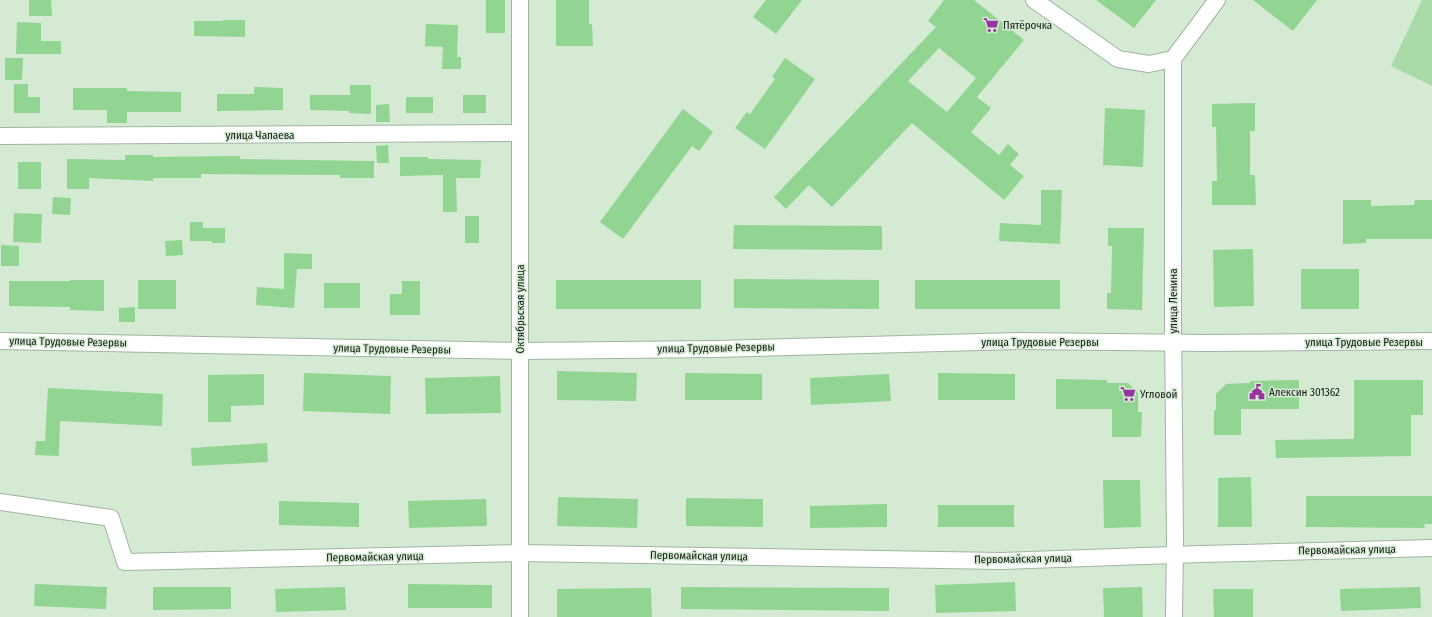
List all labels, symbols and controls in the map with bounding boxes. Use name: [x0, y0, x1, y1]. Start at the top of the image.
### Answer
supermarket icon: Пятёрочка: [982, 16, 1000, 34]
place label: Пятёрочка: [1003, 19, 1052, 32]
street label: улица Чапаева: [225, 129, 295, 142]
street label: Октябрьская улица: [514, 264, 527, 354]
street label: улица Ленина: [1167, 268, 1180, 334]
street label: улица Трудовые Резервы: [9, 334, 127, 350]
street label: улица Трудовые Резервы: [981, 336, 1099, 349]
street label: улица Трудовые Резервы: [1305, 336, 1423, 349]
street label: улица Трудовые Резервы: [657, 340, 775, 356]
street label: улица Трудовые Резервы: [333, 341, 451, 357]
public building icon: Алексин 301362: [1248, 383, 1266, 401]
supermarket icon: Угловой: [1119, 385, 1137, 403]
place label: Алексин 301362: [1269, 386, 1340, 399]
place label: Угловой: [1139, 388, 1177, 401]
street label: Первомайская улица: [1298, 543, 1396, 557]
street label: Первомайская улица: [650, 549, 748, 563]
street label: Первомайская улица: [326, 550, 424, 564]
street label: Первомайская улица: [974, 552, 1072, 566]

